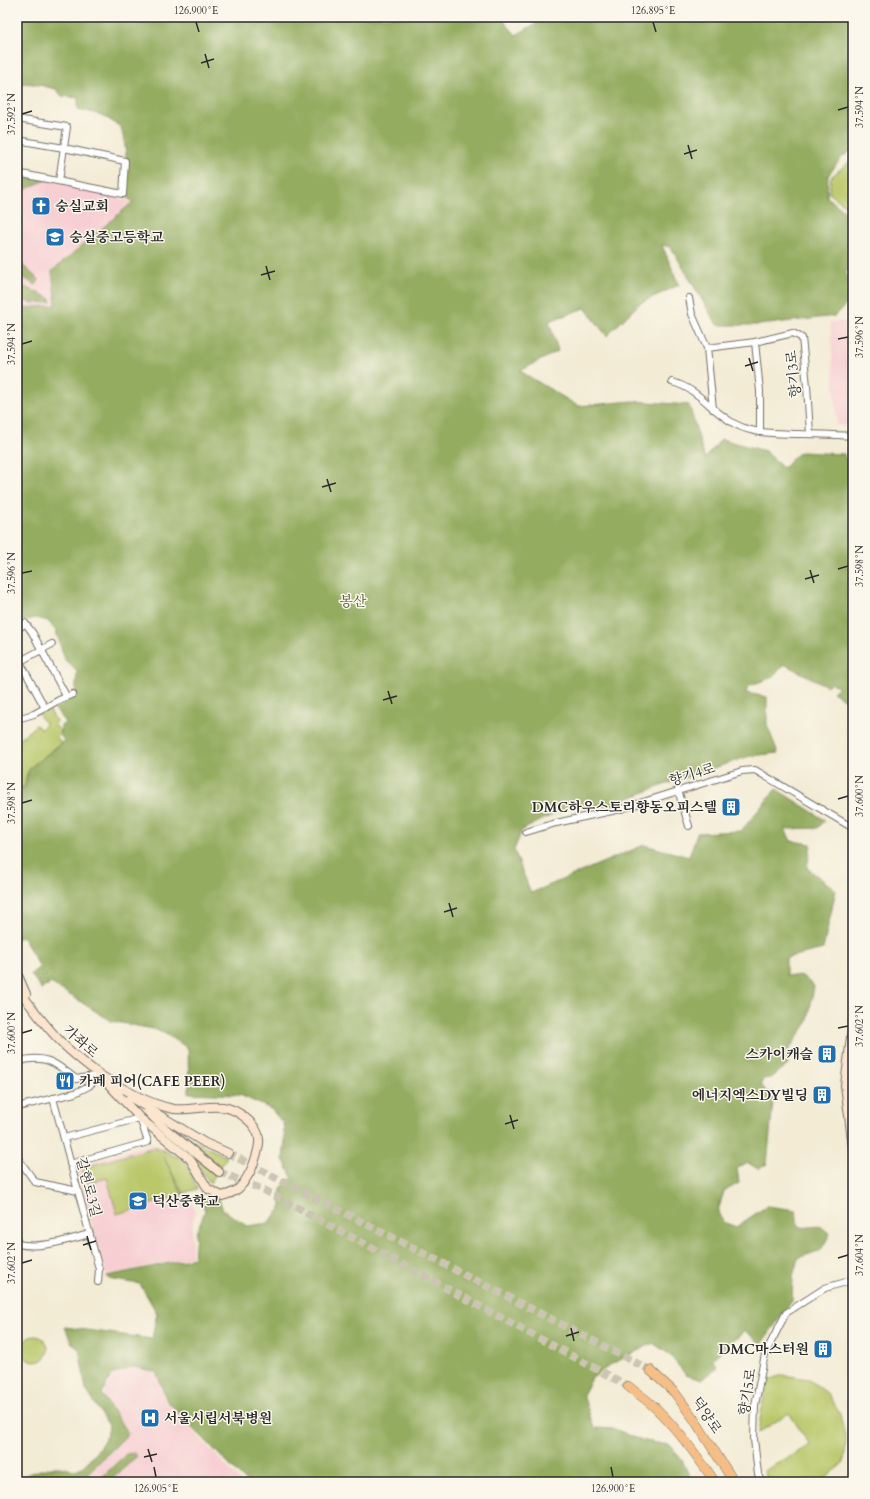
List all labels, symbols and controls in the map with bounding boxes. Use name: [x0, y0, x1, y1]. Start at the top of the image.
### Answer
text: 126.900°E: [174, 4, 218, 18]
text: 126.895°E: [631, 4, 675, 18]
text: 37.594°N: [853, 86, 867, 128]
text: 37.592°N: [5, 93, 19, 135]
church icon: 숭실교회: [30, 195, 52, 217]
place label: 숭실교회: [55, 197, 109, 216]
school or university icon: 숭실중고등학교: [44, 226, 66, 248]
place label: 숭실중고등학교: [69, 228, 164, 247]
text: 37.596°N: [853, 316, 867, 358]
text: 37.594°N: [5, 323, 19, 365]
street label: 향기3로: [782, 349, 805, 399]
text: 37.598°N: [853, 545, 867, 587]
text: 37.596°N: [5, 552, 19, 594]
park label: 봉산: [339, 592, 367, 611]
street label: 향기4로: [667, 758, 718, 791]
text: 37.600°N: [853, 775, 867, 817]
text: 37.598°N: [5, 782, 19, 824]
building icon: DMC하우스토리향동오피스텔: [720, 796, 742, 818]
place label: DMC하우스토리향동오피스텔: [532, 798, 717, 817]
text: 37.602°N: [853, 1005, 867, 1047]
text: 37.600°N: [5, 1012, 19, 1054]
street label: 가좌로: [59, 1021, 102, 1062]
building icon: 스카이캐슬: [816, 1043, 838, 1065]
place label: 스카이캐슬: [745, 1045, 813, 1064]
restaurant icon: 카페 피어(CAFE PEER): [54, 1070, 76, 1092]
place label: 카페 피어(CAFE PEER): [79, 1072, 226, 1091]
building icon: 에너지엑스DY빌딩: [811, 1084, 833, 1106]
place label: 에너지엑스DY빌딩: [692, 1086, 808, 1105]
street label: 갈현로3길: [71, 1155, 106, 1219]
school or university icon: 덕산중학교: [127, 1190, 149, 1212]
place label: 덕산중학교: [152, 1192, 220, 1211]
text: 37.604°N: [853, 1234, 867, 1276]
text: 37.602°N: [5, 1242, 19, 1284]
building icon: DMC마스터원: [812, 1338, 834, 1360]
place label: DMC마스터원: [718, 1340, 809, 1359]
street label: 향기5로: [734, 1367, 761, 1417]
street label: 덕양로: [687, 1393, 726, 1438]
hospital icon: 서울시립서북병원: [139, 1407, 161, 1429]
place label: 서울시립서북병원: [164, 1409, 272, 1428]
text: 126.905°E: [134, 1482, 178, 1496]
text: 126.900°E: [591, 1482, 635, 1496]

